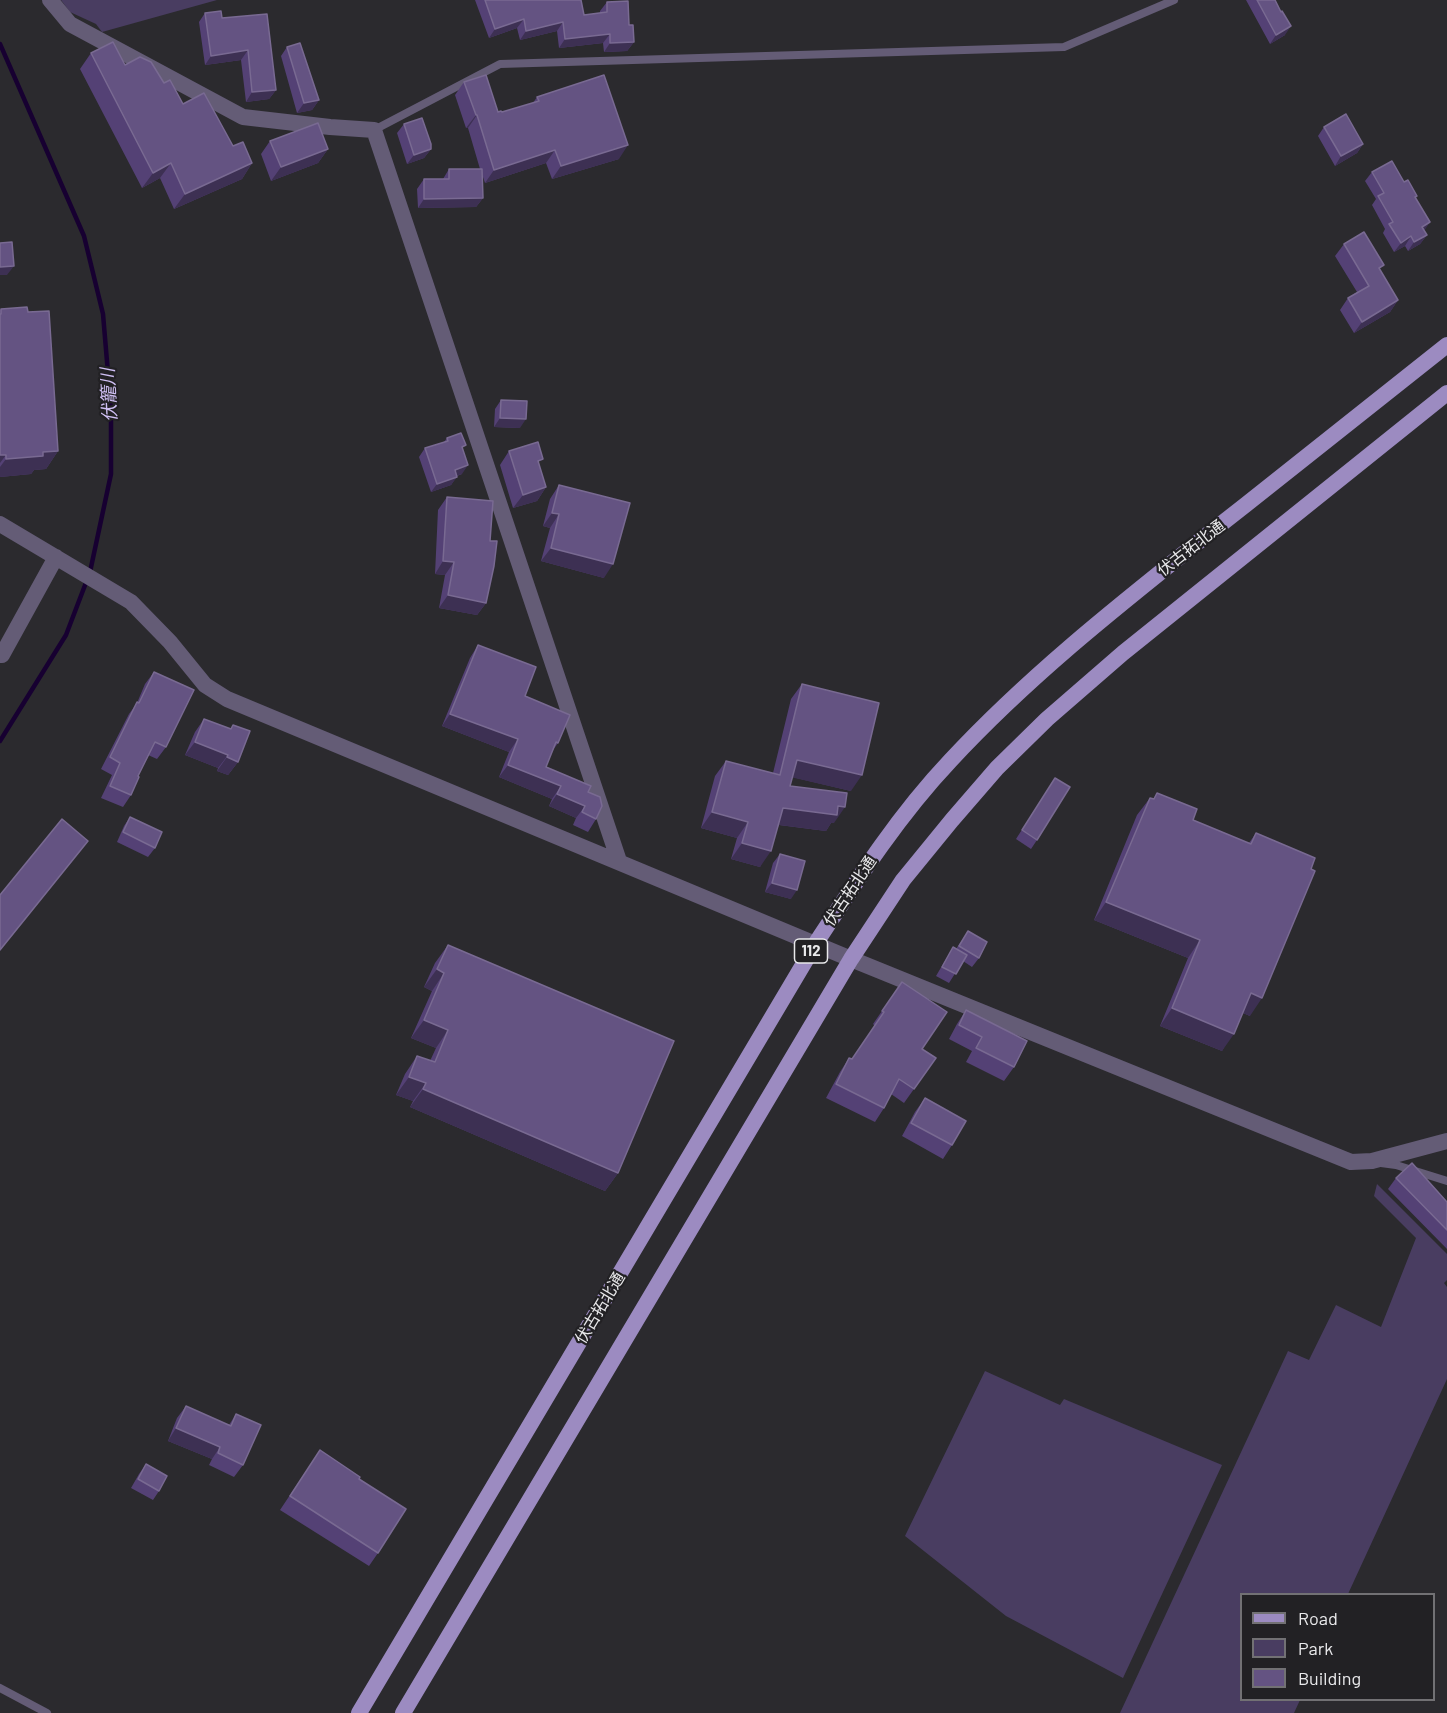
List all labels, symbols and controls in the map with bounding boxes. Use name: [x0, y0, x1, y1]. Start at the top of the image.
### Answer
water label: 伏籠川: [97, 367, 121, 423]
street label: 伏古拓北通: [1154, 516, 1228, 580]
street label: 伏古拓北通: [820, 852, 880, 930]
road number: 112: [794, 939, 828, 963]
street label: 伏古拓北通: [571, 1269, 629, 1347]
legend: [1240, 1593, 1435, 1701]
text: Road: [1298, 1607, 1338, 1629]
text: Park: [1298, 1637, 1333, 1659]
text: Building: [1298, 1667, 1361, 1689]

